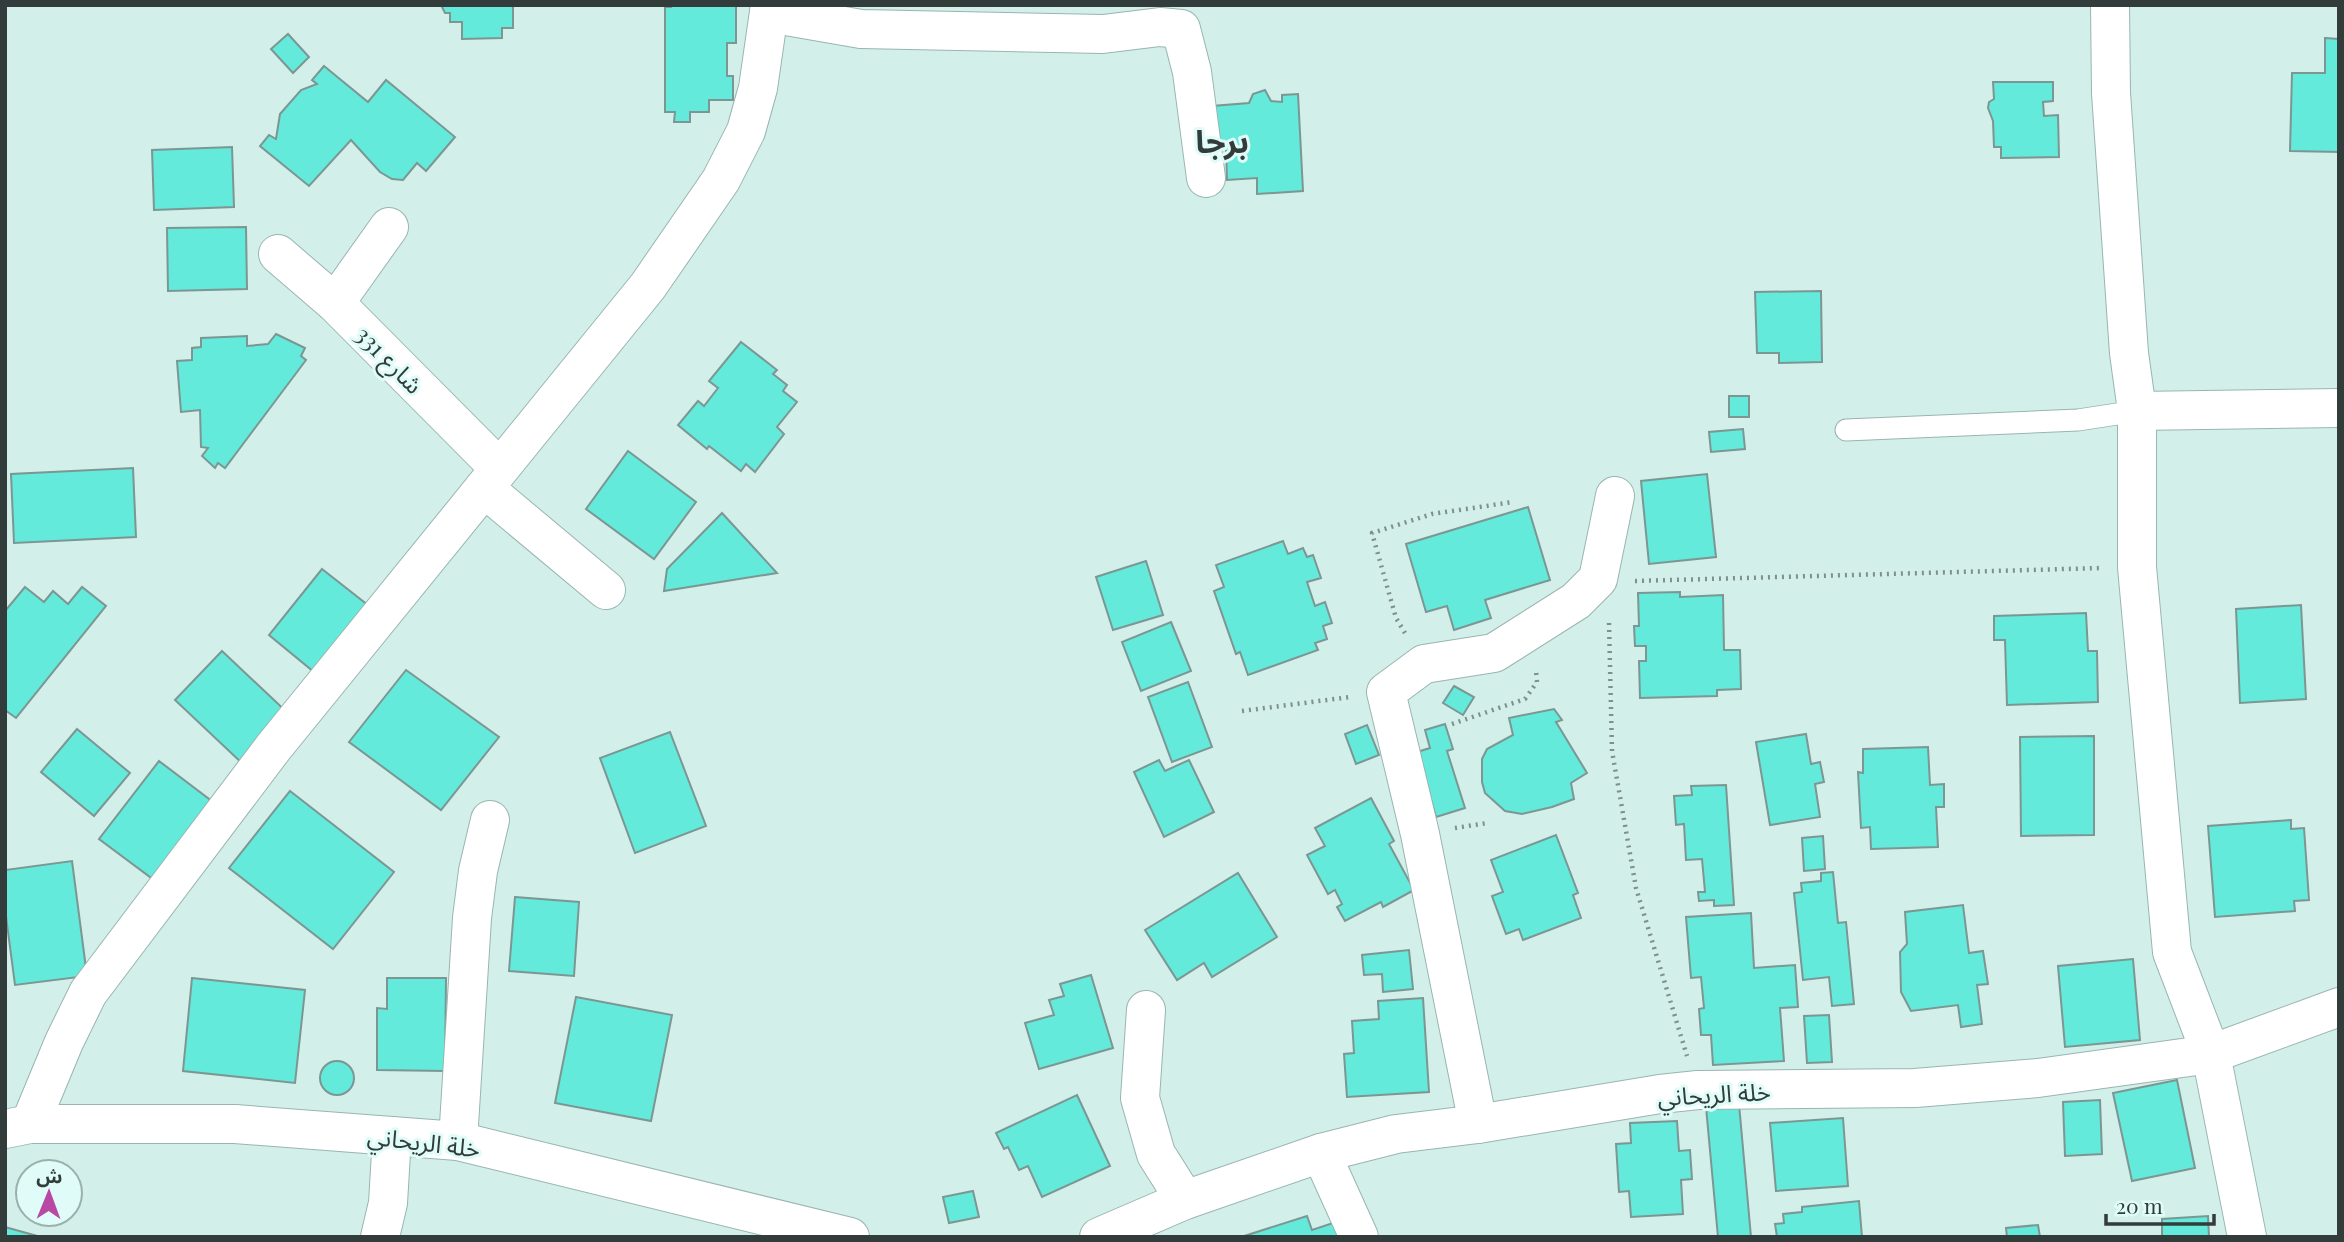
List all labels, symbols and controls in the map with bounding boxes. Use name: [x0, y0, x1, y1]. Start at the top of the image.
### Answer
district label: برجا: [1195, 118, 1249, 161]
street label: شارع 331: [347, 318, 431, 402]
street label: خلة الريحاني: [1657, 1074, 1772, 1117]
street label: خلة الريحاني: [365, 1118, 482, 1168]
north arrow: [14, 1158, 84, 1228]
text: ش: [36, 1162, 63, 1188]
scale bar: [2106, 1182, 2214, 1226]
text: 20 m: [2116, 1191, 2163, 1219]

